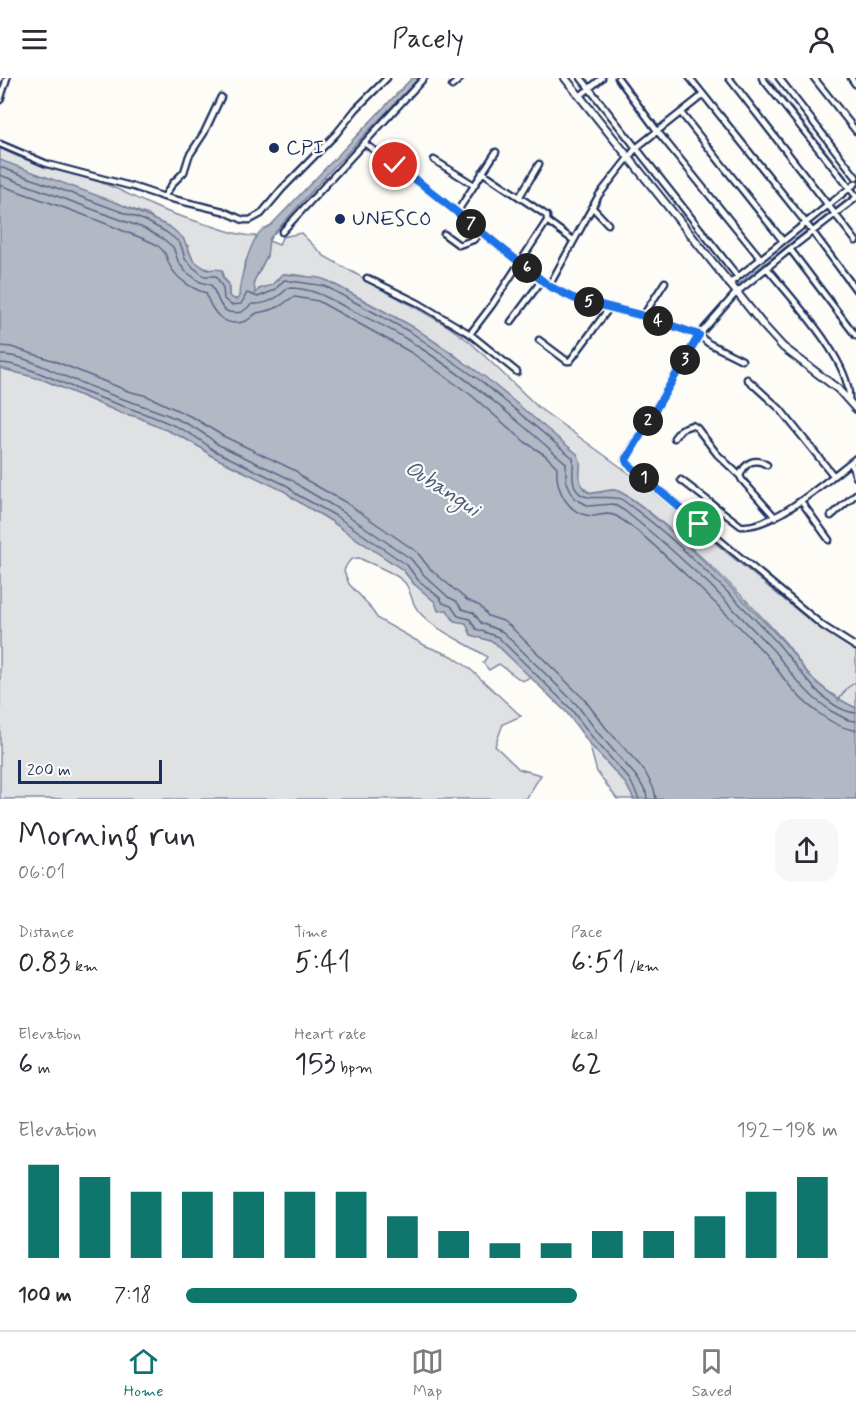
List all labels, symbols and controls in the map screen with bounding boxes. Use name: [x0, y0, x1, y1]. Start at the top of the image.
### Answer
text: Pacely: [392, 22, 464, 57]
icon: menu: [18, 23, 51, 56]
icon: person: [805, 23, 838, 56]
place label: CPI: [286, 134, 324, 162]
pin: [369, 139, 420, 190]
marker: CPI: [267, 141, 281, 155]
icon: check: [378, 148, 411, 181]
place label: UNESCO: [352, 205, 432, 233]
pin: 7: [456, 209, 486, 239]
marker: UNESCO: [333, 212, 347, 226]
text: 7: [466, 213, 476, 234]
pin: 6: [512, 253, 542, 283]
text: 6: [523, 257, 531, 278]
pin: 5: [574, 287, 604, 317]
text: 5: [584, 291, 594, 312]
pin: 4: [643, 306, 673, 336]
text: 4: [653, 310, 663, 331]
pin: 3: [670, 345, 700, 375]
text: 3: [681, 349, 689, 370]
pin: 2: [633, 406, 663, 436]
text: 2: [644, 410, 652, 431]
water label: Oubangui: [398, 454, 486, 526]
pin: 1: [629, 463, 659, 493]
text: 1: [640, 467, 648, 488]
pin: [673, 498, 724, 549]
icon: arrive: [682, 507, 715, 540]
scale bar: [18, 757, 162, 784]
text: 200 m: [27, 760, 71, 781]
text: Morning run: [18, 814, 196, 858]
button: share: [775, 819, 838, 882]
text: 06:01: [18, 859, 65, 886]
text: Distance: [18, 922, 74, 943]
text: Time: [294, 922, 328, 943]
text: Pace: [571, 922, 603, 943]
text: 0.83: [18, 943, 71, 982]
text: 5:41: [294, 943, 351, 982]
text: 6:51: [571, 943, 625, 982]
text: km: [71, 956, 98, 977]
text: /km: [625, 956, 660, 977]
text: Elevation: [18, 1024, 81, 1045]
text: Heart rate: [294, 1024, 366, 1045]
text: kcal: [571, 1024, 598, 1045]
text: 6: [18, 1045, 33, 1084]
text: 153: [294, 1045, 336, 1084]
text: 62: [571, 1045, 602, 1084]
text: m: [33, 1058, 50, 1079]
text: bpm: [336, 1058, 373, 1079]
text: Elevation: [18, 1117, 97, 1144]
text: 192–198 m: [737, 1117, 838, 1144]
text: 100 m: [18, 1282, 72, 1309]
text: 7:18: [114, 1282, 151, 1309]
tab: Home: [124, 1345, 164, 1402]
tab: Map: [411, 1345, 444, 1402]
tab: Saved: [692, 1345, 732, 1402]

